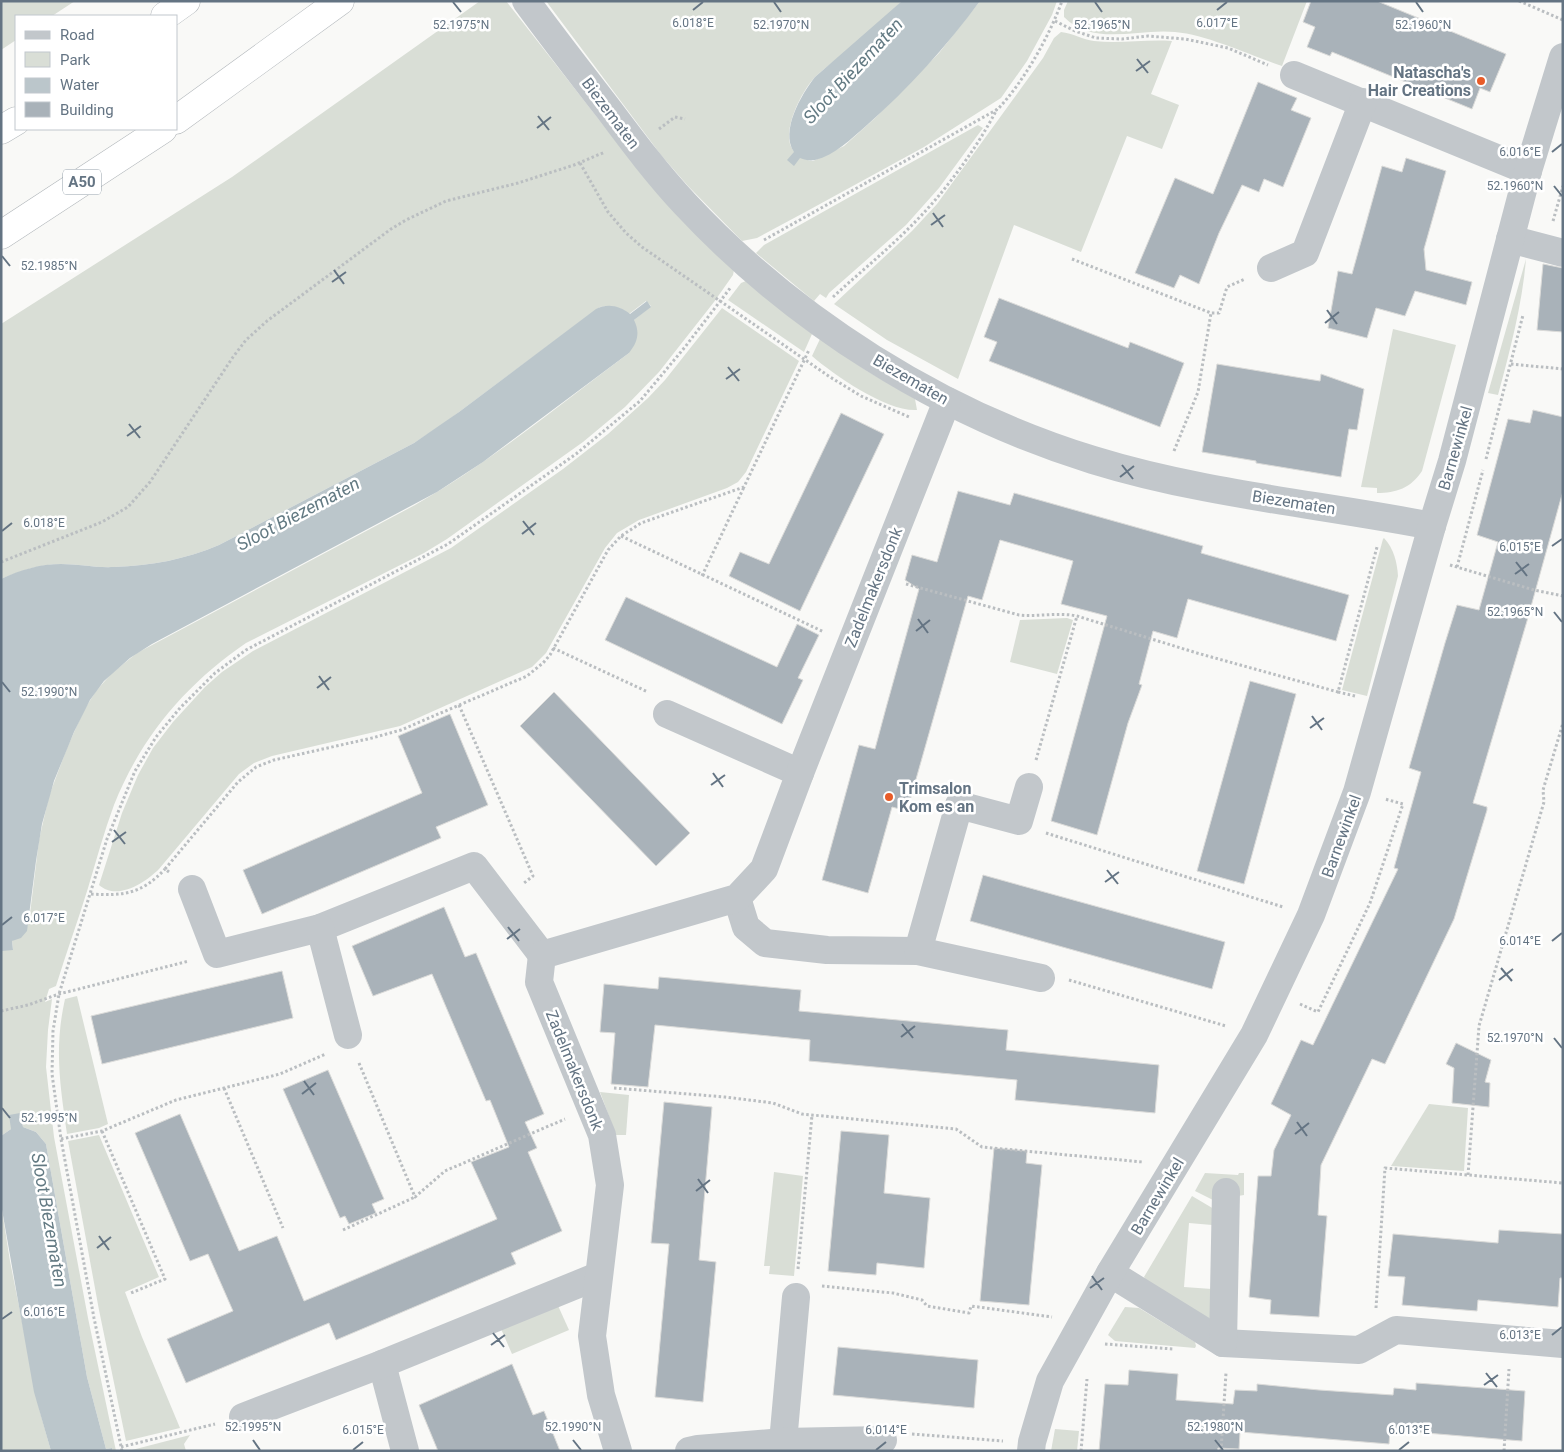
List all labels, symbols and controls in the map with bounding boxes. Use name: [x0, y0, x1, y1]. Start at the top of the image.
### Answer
water label: Sloot Biezematen: [798, 14, 907, 128]
legend: [15, 15, 178, 130]
text: 6.018°E: [672, 16, 714, 30]
text: 6.017°E: [1196, 16, 1238, 30]
text: 52.1975°N: [433, 18, 489, 32]
text: 52.1970°N: [753, 18, 809, 32]
text: 52.1965°N: [1074, 18, 1130, 32]
text: 52.1960°N: [1395, 18, 1451, 32]
text: Road: [60, 26, 94, 44]
text: Park: [60, 51, 91, 69]
place label: Natascha's Hair Creations: [1368, 63, 1471, 100]
street label: Biezematen: [578, 74, 643, 153]
marker: Natascha's Hair Creations: [1475, 75, 1487, 87]
text: Water: [60, 76, 99, 94]
text: Building: [60, 101, 114, 119]
text: 6.016°E: [1499, 145, 1541, 159]
road number: A50: [63, 170, 101, 194]
text: 52.1960°N: [1487, 179, 1543, 193]
text: 52.1985°N: [21, 259, 77, 273]
street label: Biezematen: [870, 350, 952, 409]
street label: Barnewinkel: [1434, 404, 1477, 492]
water label: Sloot Biezematen: [233, 472, 363, 555]
street label: Biezematen: [1251, 487, 1337, 518]
text: 6.018°E: [23, 516, 65, 530]
street label: Zadelmakersdonk: [841, 524, 907, 650]
text: 6.015°E: [1499, 540, 1541, 554]
text: 52.1965°N: [1487, 605, 1543, 619]
text: 52.1990°N: [21, 685, 77, 699]
place label: Trimsalon Kom es an: [899, 779, 974, 816]
marker: Trimsalon Kom es an: [883, 791, 895, 803]
street label: Barnewinkel: [1318, 792, 1365, 880]
text: 6.017°E: [23, 911, 65, 925]
text: 6.014°E: [1499, 934, 1541, 948]
street label: Zadelmakersdonk: [542, 1007, 608, 1134]
text: 52.1970°N: [1487, 1031, 1543, 1045]
text: 52.1995°N: [21, 1111, 77, 1125]
water label: Sloot Biezematen: [27, 1151, 72, 1289]
street label: Barnewinkel: [1127, 1154, 1188, 1238]
text: 6.016°E: [23, 1305, 65, 1319]
text: 6.013°E: [1499, 1328, 1541, 1342]
text: 52.1995°N: [225, 1420, 281, 1434]
text: 52.1990°N: [545, 1420, 601, 1434]
text: 52.1980°N: [1187, 1420, 1243, 1434]
text: 6.015°E: [342, 1423, 384, 1437]
text: 6.014°E: [865, 1423, 907, 1437]
text: 6.013°E: [1388, 1423, 1430, 1437]

